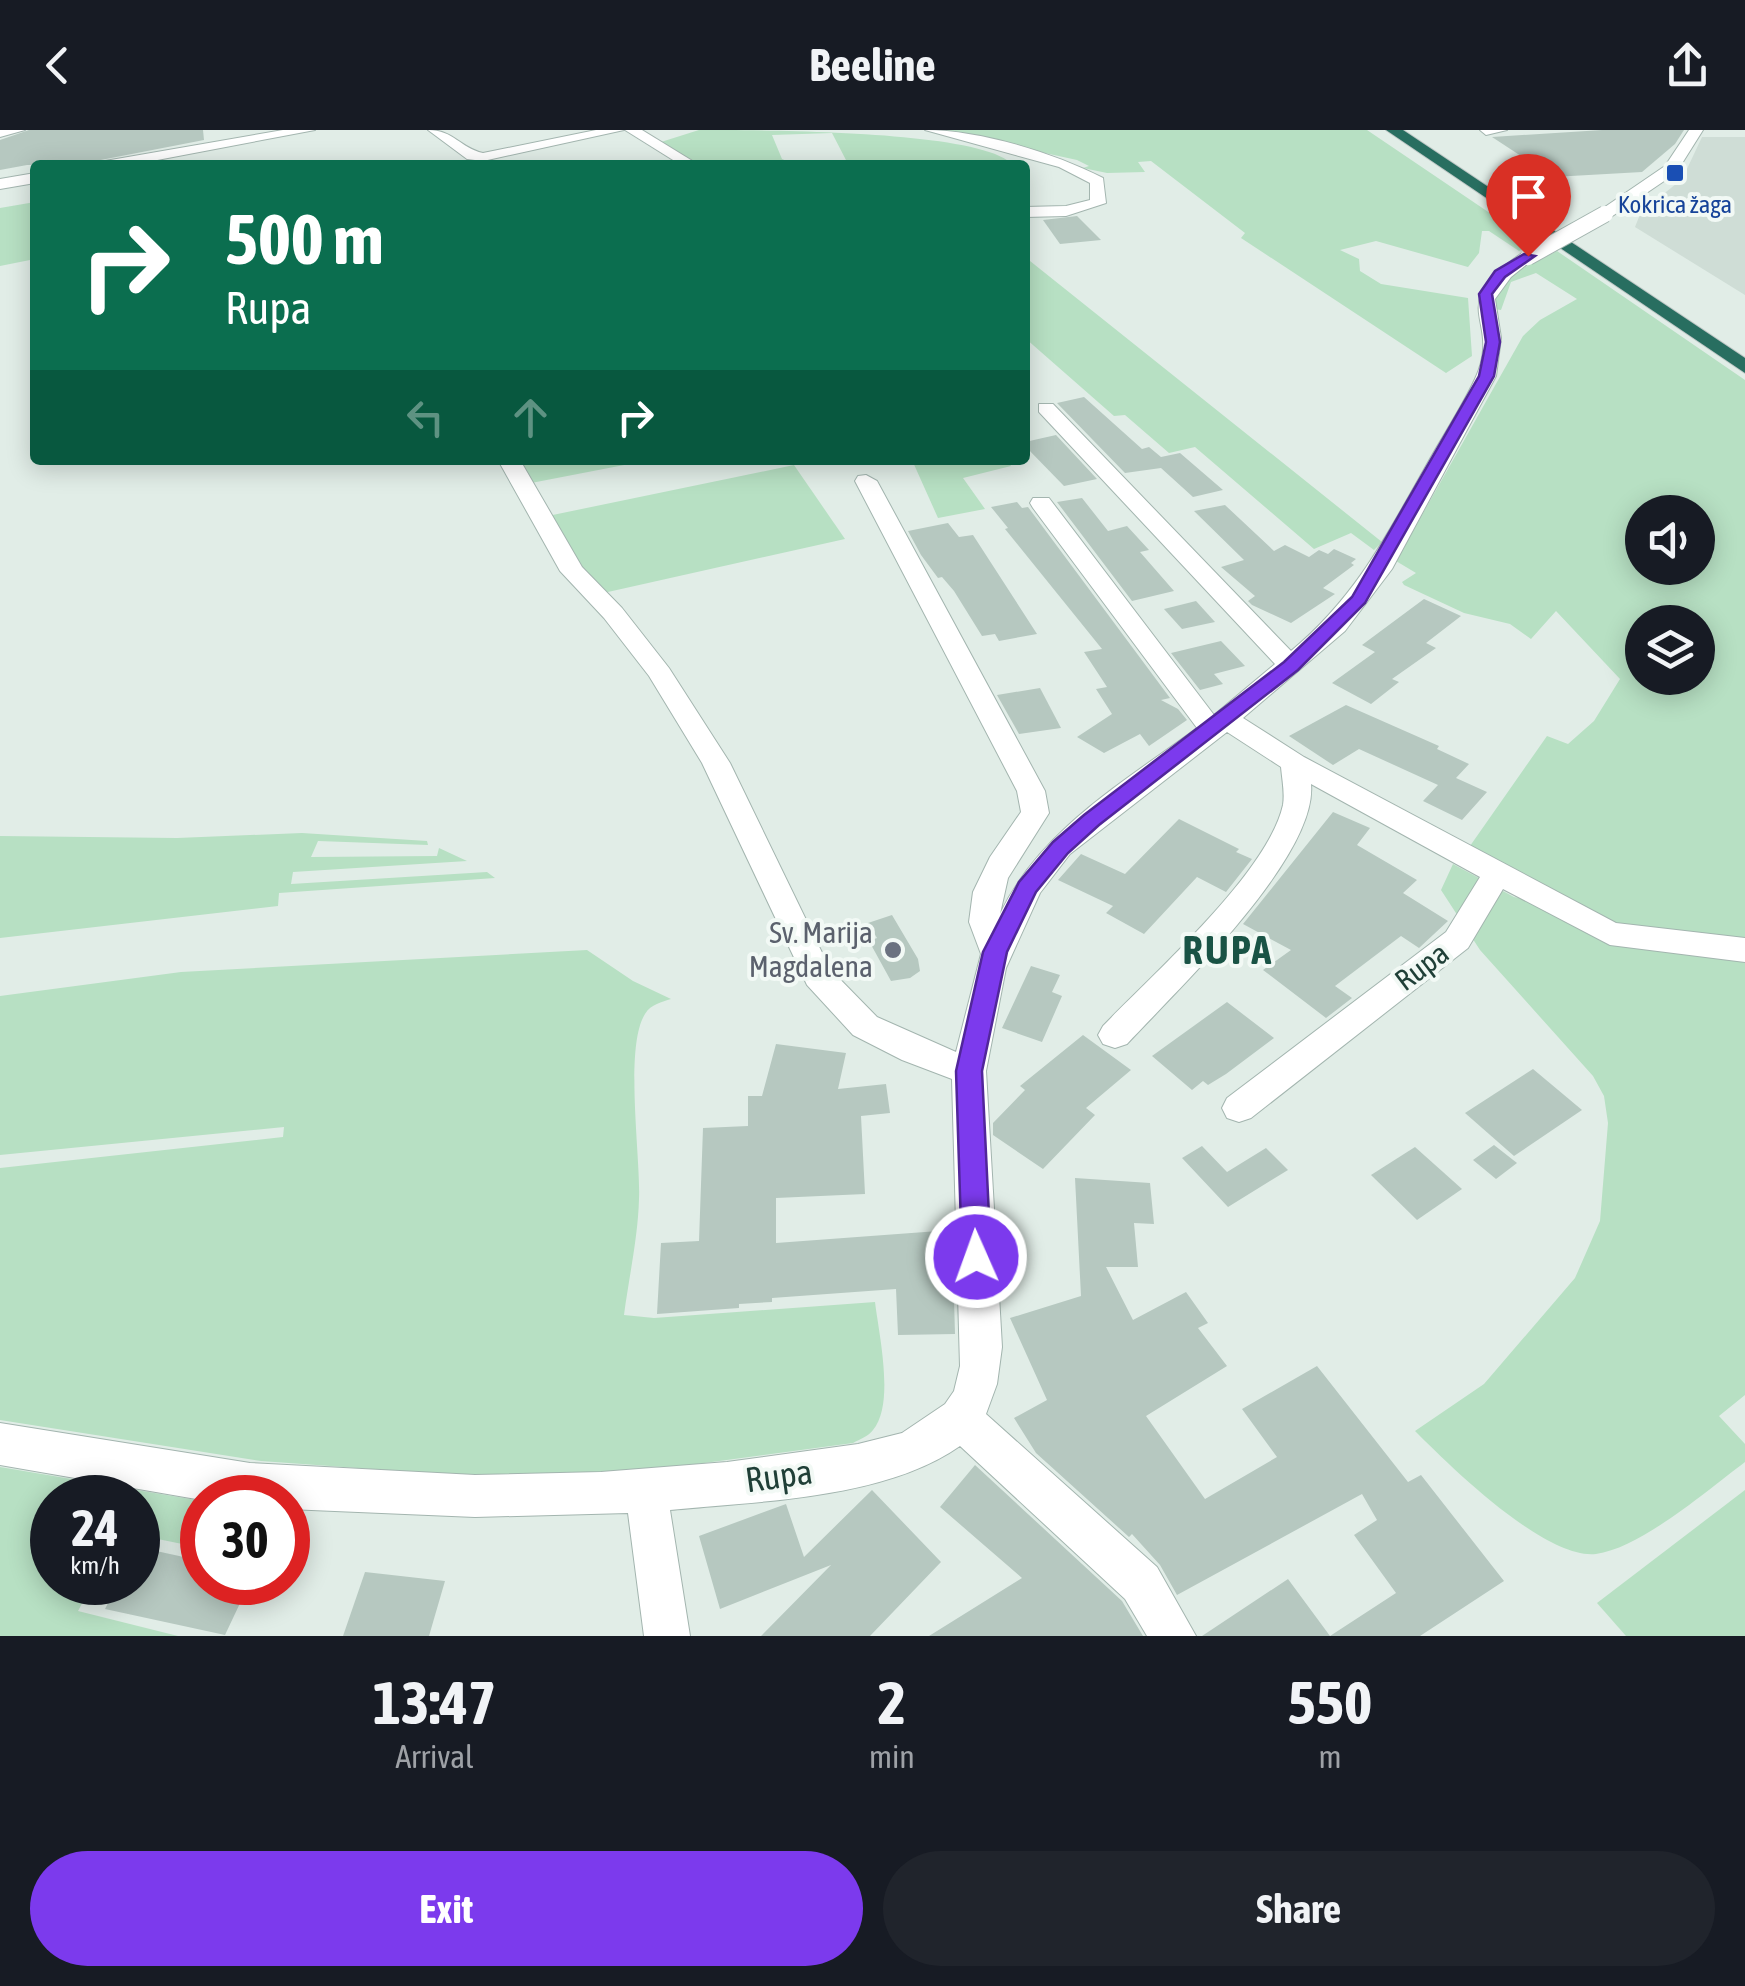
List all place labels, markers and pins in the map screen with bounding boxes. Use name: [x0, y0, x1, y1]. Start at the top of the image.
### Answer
pin: [1486, 154, 1571, 257]
marker: Kokrica žaga: [1664, 162, 1686, 184]
place label: Kokrica žaga: [1618, 190, 1732, 218]
place label: Sv. Marija Magdalena: [749, 915, 873, 983]
marker: Sv. Marija Magdalena: [882, 939, 904, 961]

